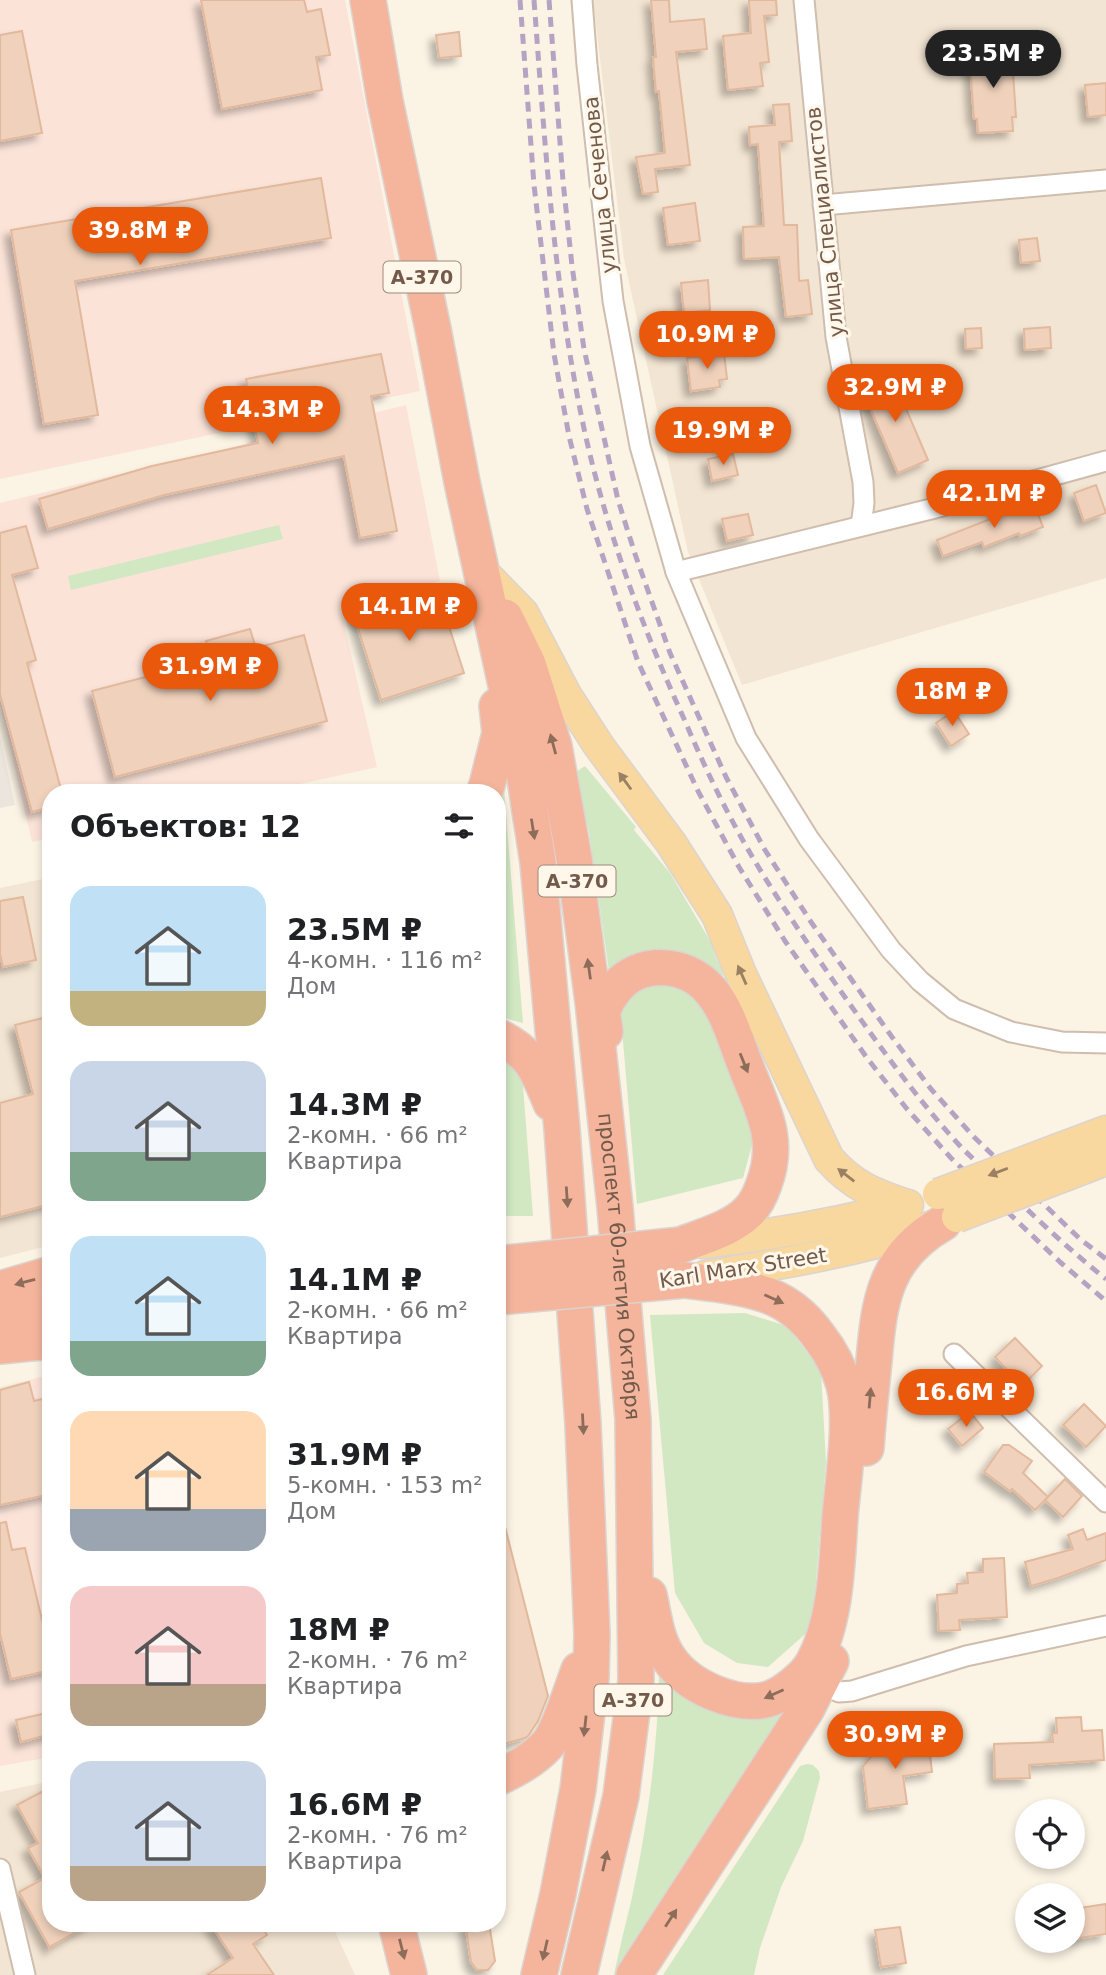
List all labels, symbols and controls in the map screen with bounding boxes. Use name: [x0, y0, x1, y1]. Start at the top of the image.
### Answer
pin: 23.5M ₽: [928, 31, 1058, 90]
text: 23.5M ₽: [941, 40, 1045, 66]
street label: улица Сеченова: [579, 95, 621, 275]
street label: улица Специалистов: [801, 106, 849, 338]
pin: 39.8M ₽: [75, 208, 205, 267]
text: 39.8M ₽: [88, 217, 192, 243]
road number: А-370: [384, 262, 460, 292]
pin: 10.9M ₽: [642, 312, 772, 371]
text: 10.9M ₽: [655, 321, 759, 347]
pin: 32.9M ₽: [830, 364, 960, 424]
text: 32.9M ₽: [843, 374, 947, 400]
pin: 14.3M ₽: [207, 386, 337, 446]
text: 14.3M ₽: [220, 396, 324, 422]
pin: 19.9M ₽: [658, 407, 788, 467]
text: 19.9M ₽: [671, 417, 775, 443]
pin: 42.1M ₽: [929, 470, 1059, 530]
text: 42.1M ₽: [942, 480, 1046, 506]
pin: 14.1M ₽: [344, 584, 474, 643]
text: 14.1M ₽: [357, 593, 461, 619]
pin: 31.9M ₽: [145, 644, 275, 703]
text: 31.9M ₽: [158, 653, 262, 679]
pin: 18M ₽: [903, 668, 1001, 728]
text: 18M ₽: [913, 678, 991, 704]
one-way arrow: [547, 734, 557, 755]
one-way arrow: [618, 772, 632, 790]
icon: filters: [440, 807, 478, 845]
text: Объектов: 12: [70, 809, 301, 844]
one-way arrow: [528, 819, 539, 841]
road number: А-370: [538, 866, 616, 897]
text: 23.5M ₽: [287, 912, 422, 947]
icon: home: [126, 914, 210, 998]
text: 4-комн. · 116 m²: [287, 947, 482, 973]
one-way arrow: [583, 958, 594, 980]
one-way arrow: [736, 965, 748, 985]
text: Дом: [287, 973, 336, 999]
one-way arrow: [739, 1053, 750, 1074]
text: 14.3M ₽: [287, 1087, 422, 1122]
icon: home: [126, 1089, 210, 1173]
street label: проспект 60-летия Октября: [593, 1111, 645, 1421]
text: 2-комн. · 66 m²: [287, 1122, 468, 1148]
text: Квартира: [287, 1148, 403, 1174]
one-way arrow: [987, 1166, 1008, 1177]
one-way arrow: [838, 1168, 856, 1183]
one-way arrow: [562, 1186, 573, 1208]
street label: Karl Marx Street: [657, 1243, 829, 1293]
text: 14.1M ₽: [287, 1262, 422, 1297]
icon: home: [126, 1264, 210, 1348]
one-way arrow: [14, 1277, 36, 1288]
one-way arrow: [764, 1293, 784, 1305]
text: 2-комн. · 66 m²: [287, 1297, 468, 1323]
text: Квартира: [287, 1323, 403, 1349]
pin: 16.6M ₽: [901, 1370, 1031, 1429]
text: 16.6M ₽: [914, 1379, 1018, 1405]
one-way arrow: [865, 1386, 876, 1408]
one-way arrow: [578, 1413, 589, 1435]
text: 31.9M ₽: [287, 1437, 422, 1472]
icon: home: [126, 1439, 210, 1523]
text: 5-комн. · 153 m²: [287, 1472, 482, 1498]
text: Дом: [287, 1498, 336, 1524]
text: 18M ₽: [287, 1612, 390, 1647]
icon: home: [126, 1614, 210, 1698]
text: 2-комн. · 76 m²: [287, 1647, 468, 1673]
text: Квартира: [287, 1673, 403, 1699]
road number: А-370: [594, 1684, 672, 1716]
one-way arrow: [764, 1688, 784, 1700]
pin: 30.9M ₽: [830, 1712, 960, 1771]
one-way arrow: [580, 1715, 591, 1737]
text: 30.9M ₽: [843, 1721, 947, 1747]
text: 16.6M ₽: [287, 1787, 422, 1822]
icon: home: [126, 1789, 210, 1873]
map controls: [1015, 1799, 1085, 1953]
button: locate: [1015, 1799, 1085, 1869]
text: 2-комн. · 76 m²: [287, 1822, 468, 1848]
text: Квартира: [287, 1848, 403, 1874]
one-way arrow: [600, 1850, 611, 1872]
button: layers: [1015, 1883, 1085, 1953]
one-way arrow: [664, 1909, 678, 1927]
one-way arrow: [397, 1938, 408, 1960]
one-way arrow: [539, 1939, 550, 1961]

